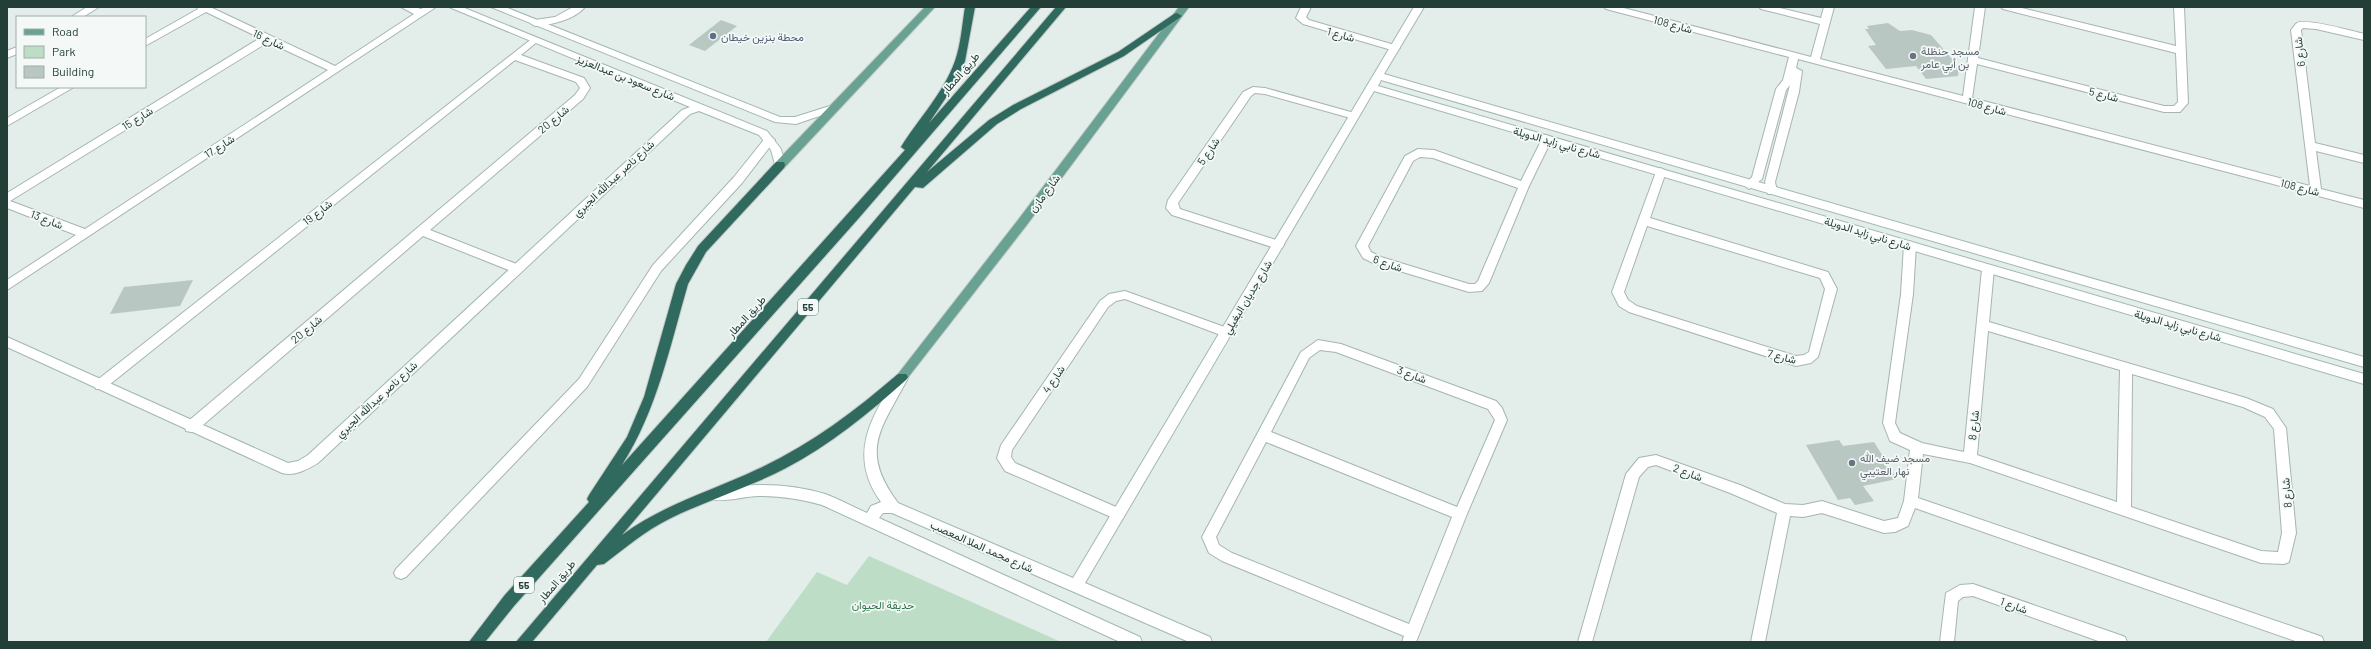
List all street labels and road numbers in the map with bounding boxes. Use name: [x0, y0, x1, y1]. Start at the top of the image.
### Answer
street label: شارع 108: [1651, 13, 1694, 37]
street label: شارع 1: [1325, 24, 1357, 46]
street label: شارع 16: [250, 26, 287, 54]
street label: شارع 6: [2291, 36, 2309, 68]
street label: طريق المطار: [938, 49, 983, 98]
street label: شارع سعود بن عبدالعزيز: [573, 51, 677, 105]
street label: شارع 5: [2087, 84, 2120, 106]
street label: شارع 108: [1965, 95, 2008, 119]
street label: شارع 20: [535, 102, 573, 137]
street label: شارع 15: [119, 103, 156, 134]
street label: شارع نابي زايد الدويلة: [1511, 123, 1602, 165]
street label: شارع 17: [201, 131, 238, 162]
street label: شارع 5: [1194, 135, 1224, 168]
street label: شارع ناصر عبدالله الجبري: [570, 137, 659, 222]
street label: شارع مازن: [1026, 171, 1064, 216]
street label: شارع 108: [2278, 176, 2321, 200]
street label: شارع 19: [300, 196, 336, 229]
street label: شارع 13: [28, 207, 65, 233]
street label: شارع نابي زايد الدويلة: [1822, 214, 1913, 256]
street label: شارع 6: [1371, 252, 1405, 276]
street label: شارع جديان البغيلي: [1220, 257, 1278, 338]
street label: طريق المطار: [723, 292, 769, 341]
road number: 55: [798, 299, 818, 315]
street label: شارع نابي زايد الدويلة: [2132, 306, 2223, 348]
street label: شارع 20: [288, 312, 326, 347]
street label: شارع 7: [1766, 346, 1798, 368]
street label: شارع ناصر عبدالله الجبري: [333, 358, 422, 443]
street label: شارع 4: [1039, 363, 1069, 396]
street label: شارع 3: [1395, 363, 1429, 387]
street label: شارع 8: [1965, 409, 1983, 441]
street label: شارع 2: [1671, 461, 1705, 485]
street label: شارع 8: [2278, 477, 2296, 509]
street label: شارع محمد الملا المعصب: [928, 518, 1036, 576]
street label: طريق المطار: [534, 557, 578, 606]
road number: 55: [514, 577, 534, 593]
street label: شارع 1: [1998, 594, 2030, 618]

